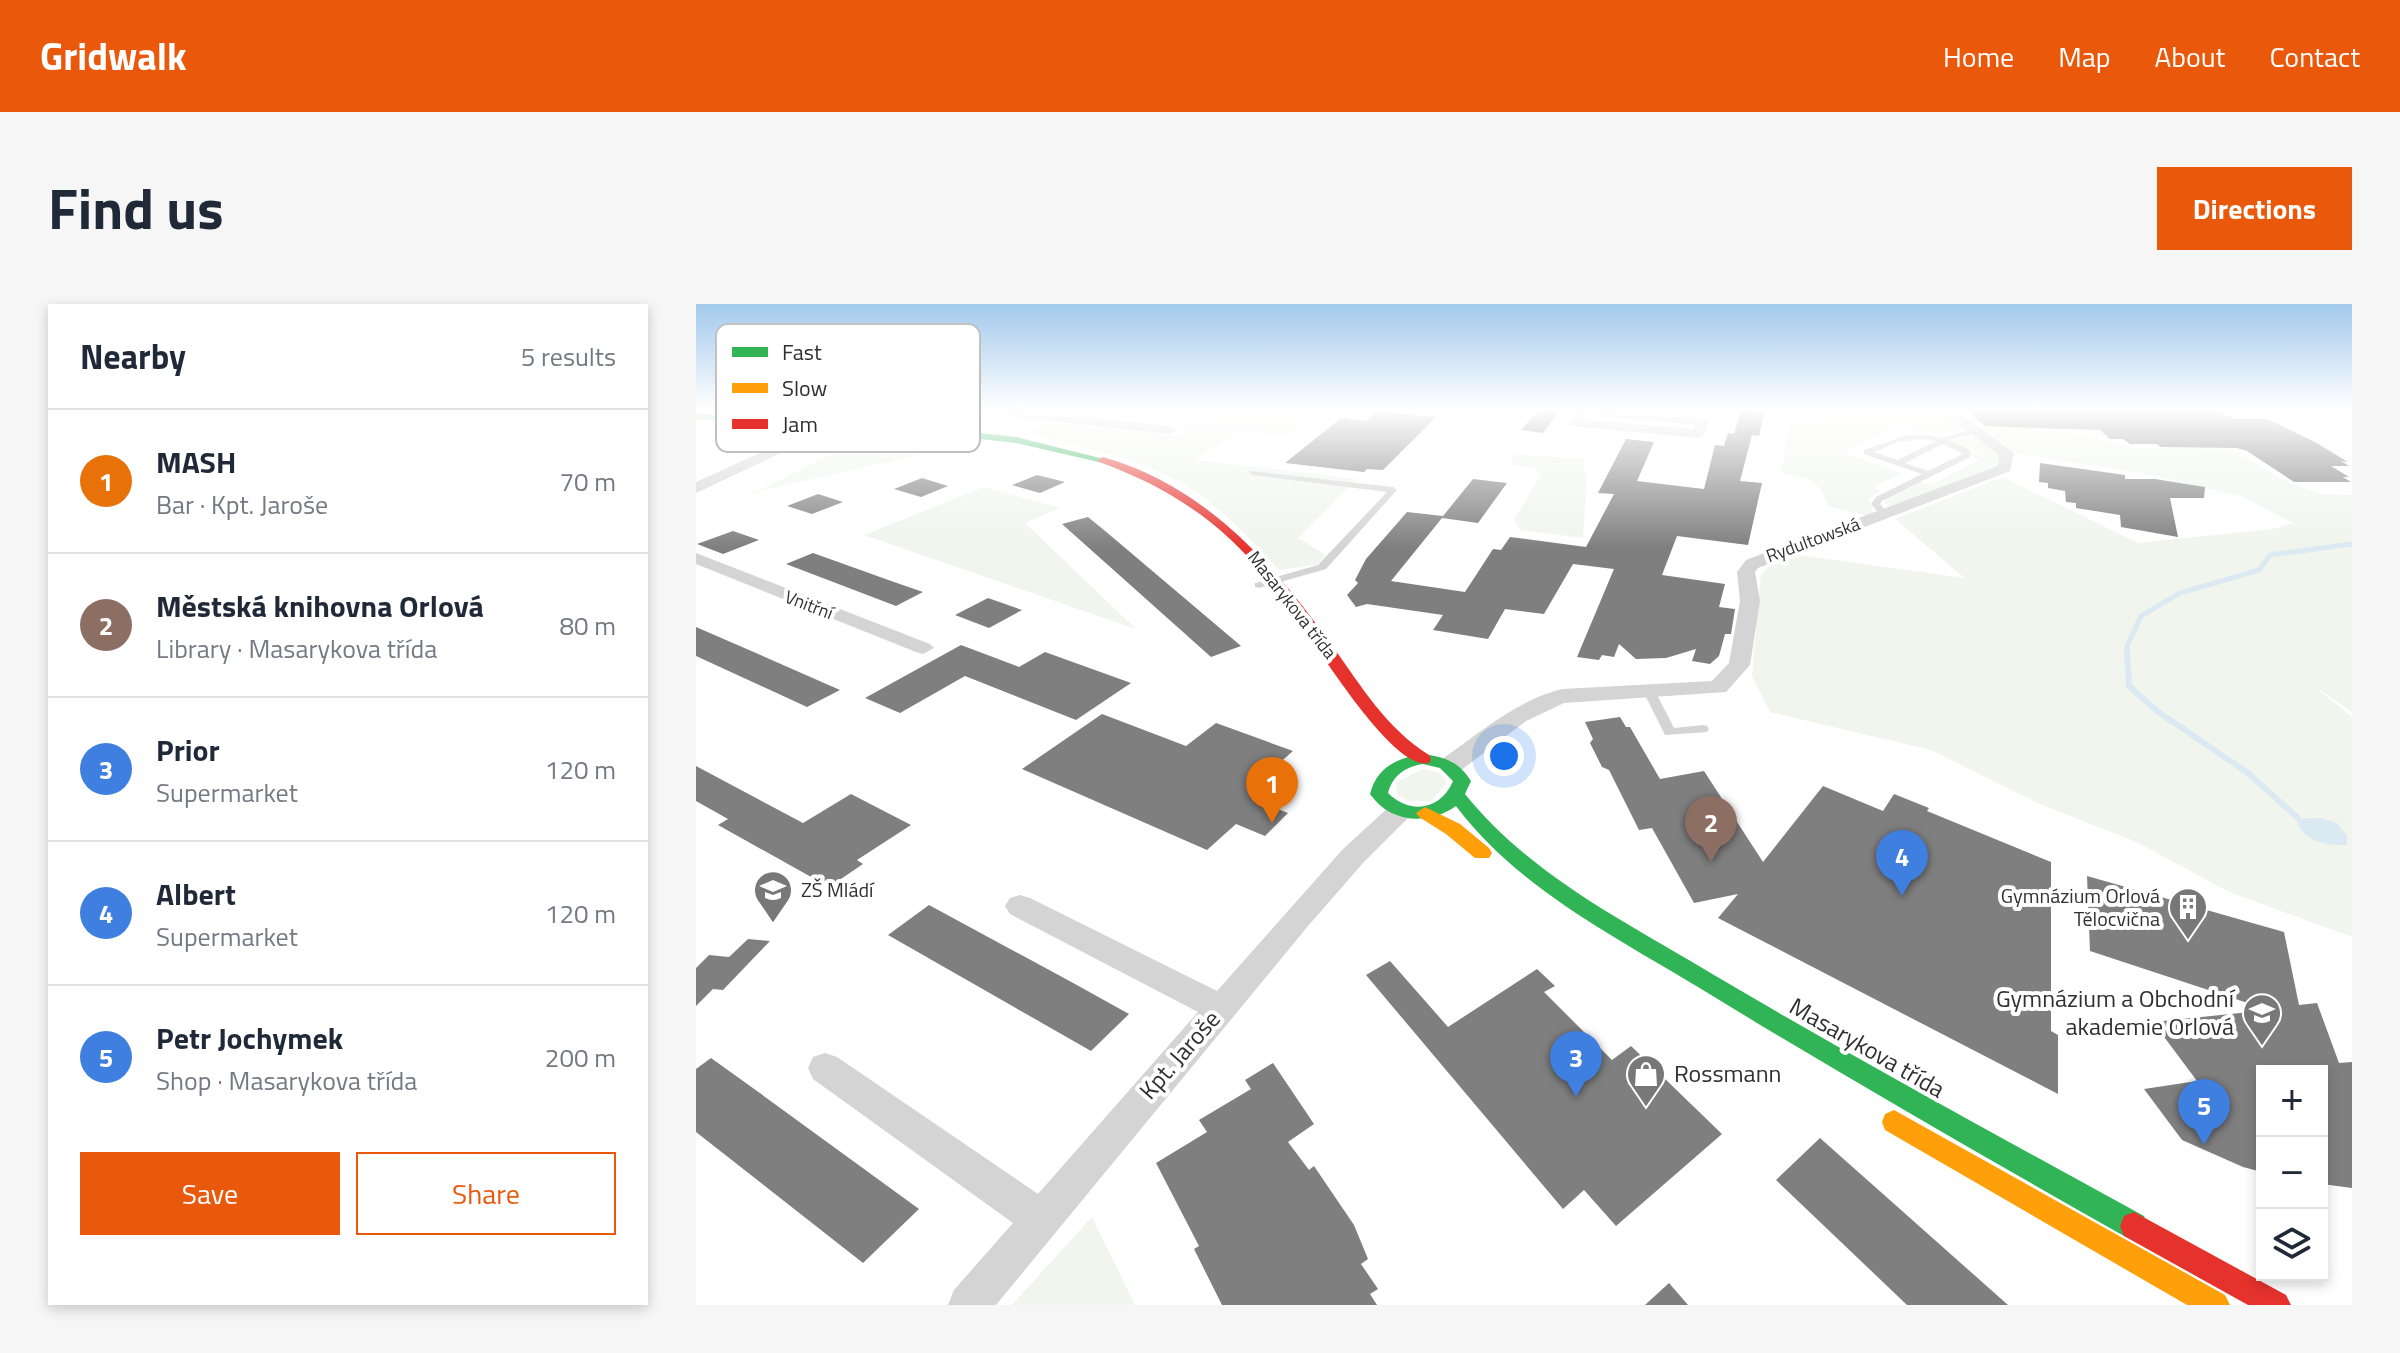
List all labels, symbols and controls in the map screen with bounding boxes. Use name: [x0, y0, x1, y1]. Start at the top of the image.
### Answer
text: Gridwalk: [40, 27, 187, 85]
text: Home: [1943, 35, 2014, 78]
text: Map: [2058, 35, 2111, 78]
text: About: [2155, 35, 2225, 78]
text: Contact: [2269, 35, 2360, 78]
text: Find us: [48, 166, 224, 251]
button: Directions: [2157, 167, 2352, 250]
legend: [716, 324, 980, 452]
text: Nearby: [80, 330, 186, 382]
text: Fast: [782, 335, 822, 369]
text: 5 results: [521, 337, 616, 376]
text: Slow: [782, 371, 828, 405]
text: Jam: [782, 407, 818, 441]
text: MASH: [156, 439, 236, 485]
text: 1: [99, 462, 113, 501]
text: 70 m: [559, 462, 616, 501]
text: Bar · Kpt. Jaroše: [156, 485, 328, 524]
street label: Rydultowská: [1762, 510, 1864, 569]
street label: Masarykova třída: [1242, 545, 1343, 665]
text: Městská knihovna Orlová: [156, 583, 484, 629]
street label: Vnitřní: [781, 583, 839, 627]
text: 2: [99, 606, 113, 645]
text: 80 m: [559, 606, 616, 645]
text: Library · Masarykova třída: [156, 629, 437, 668]
text: Prior: [156, 727, 220, 773]
your location: [1484, 736, 1524, 776]
text: 3: [99, 750, 113, 789]
text: 120 m: [545, 750, 616, 789]
pin: 1: [1246, 757, 1298, 823]
text: Supermarket: [156, 773, 298, 812]
pin: 2: [1685, 796, 1737, 862]
pin: 4: [1876, 830, 1928, 896]
school or university icon: ZŠ Mládí: [752, 869, 794, 924]
text: Albert: [156, 871, 236, 917]
place label: ZŠ Mládí: [801, 874, 875, 905]
place label: Gymnázium Orlová Tělocvična: [2001, 880, 2160, 934]
building icon: Gymnázium Orlová Tělocvična: [2167, 886, 2209, 941]
text: 4: [99, 894, 113, 933]
text: 120 m: [545, 894, 616, 933]
text: Supermarket: [156, 917, 298, 956]
place label: Gymnázium a Obchodní akademie Orlová: [1996, 980, 2236, 1044]
street label: Masarykova třída: [1783, 988, 1952, 1106]
school or university icon: Gymnázium a Obchodní akademie Orlová: [2241, 992, 2283, 1047]
street label: Kpt. Jaroše: [1130, 1002, 1228, 1107]
text: Petr Jochymek: [156, 1015, 343, 1061]
pin: 3: [1550, 1031, 1602, 1097]
text: 5: [99, 1038, 113, 1077]
text: 200 m: [545, 1038, 616, 1077]
shop icon: Rossmann: [1625, 1053, 1667, 1108]
place label: Rossmann: [1674, 1055, 1781, 1091]
text: Shop · Masarykova třída: [156, 1061, 417, 1100]
map controls: [2256, 1065, 2328, 1281]
button: +: [2256, 1065, 2328, 1137]
pin: 5: [2178, 1079, 2230, 1145]
button: −: [2256, 1137, 2328, 1209]
button: Save: [80, 1152, 340, 1235]
button: Share: [356, 1152, 616, 1235]
button: layers: [2256, 1209, 2328, 1281]

